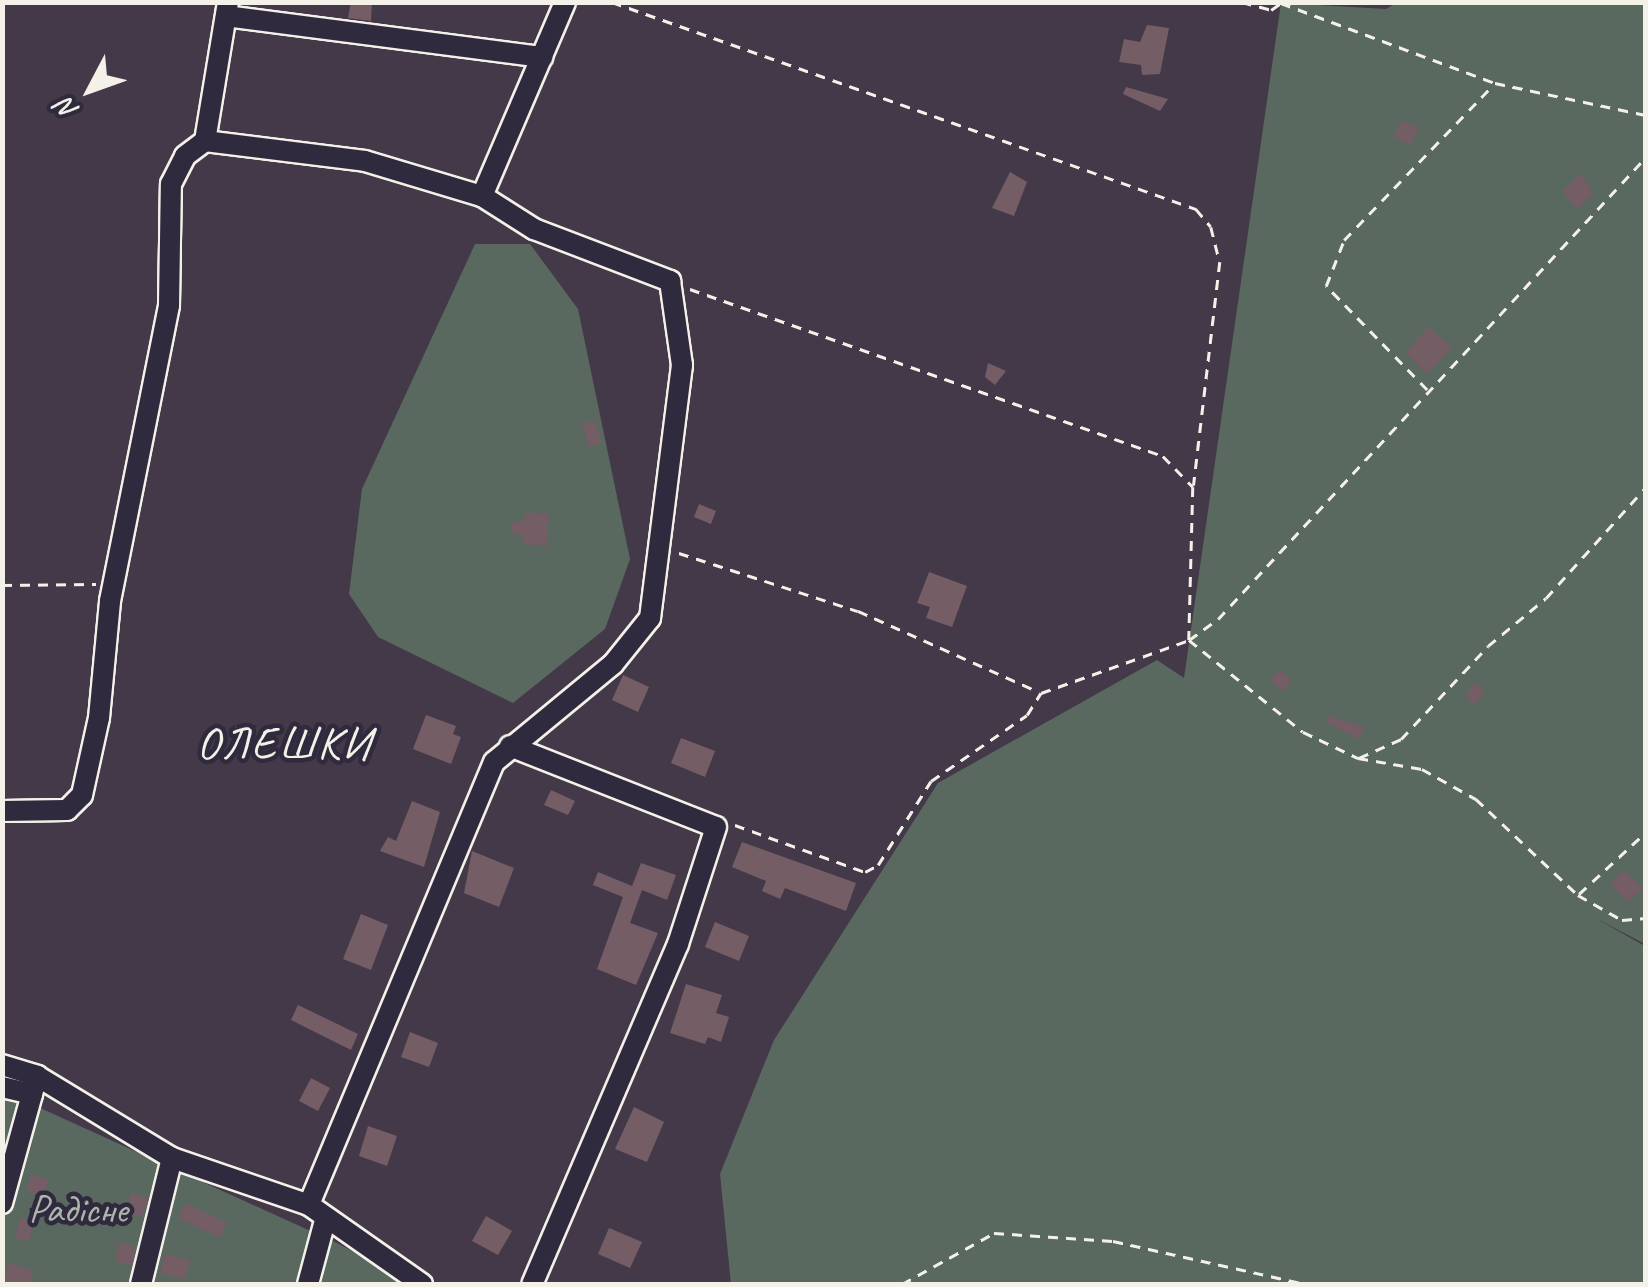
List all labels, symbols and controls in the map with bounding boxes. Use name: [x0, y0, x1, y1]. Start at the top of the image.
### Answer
north arrow: [40, 40, 140, 140]
text: N: [48, 92, 86, 128]
district label: ОЛЕШКИ: [198, 717, 372, 771]
park label: Радісне: [28, 1185, 128, 1233]

